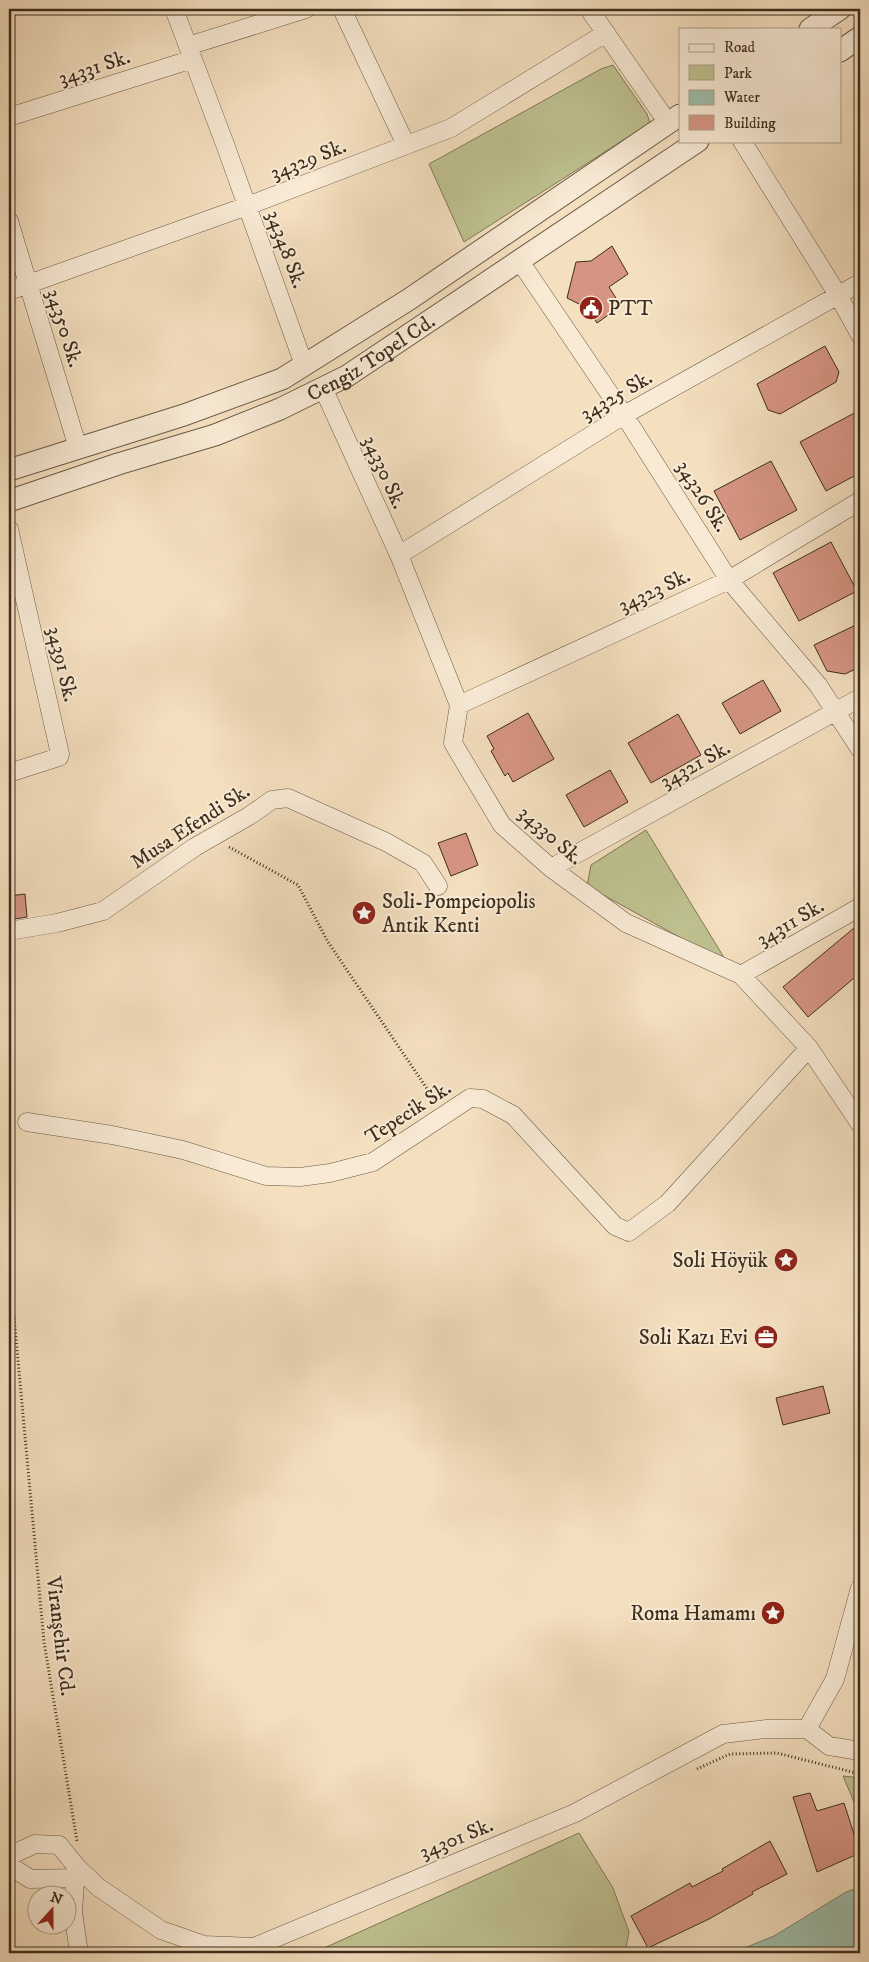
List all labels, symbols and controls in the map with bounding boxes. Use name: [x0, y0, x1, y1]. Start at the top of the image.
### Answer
legend: [679, 28, 842, 142]
text: Road: [724, 38, 756, 57]
street label: 34331 Sk.: [55, 44, 134, 92]
text: Park: [724, 64, 753, 83]
text: Water: [723, 88, 760, 107]
text: Building: [724, 114, 776, 133]
street label: 34329 Sk.: [267, 134, 350, 186]
street label: 34348 Sk.: [260, 207, 312, 292]
street label: 34350 Sk.: [40, 286, 88, 371]
public building icon: PTT: [578, 295, 604, 321]
place label: PTT: [608, 296, 653, 322]
street label: Cengiz Topel Cd.: [303, 309, 441, 408]
street label: 34325 Sk.: [576, 365, 657, 427]
street label: 34330 Sk.: [356, 432, 412, 513]
street label: 34326 Sk.: [670, 456, 734, 537]
street label: 34323 Sk.: [614, 563, 695, 619]
street label: 34391 Sk.: [41, 624, 83, 705]
street label: 34321 Sk.: [656, 735, 735, 795]
street label: Musa Efendi Sk.: [126, 779, 255, 875]
street label: 34330 Sk.: [512, 800, 588, 871]
place label: Soli-Pompeiopolis Antik Kenti: [382, 889, 535, 939]
street label: 34311 Sk.: [752, 893, 829, 953]
place icon: Soli-Pompeiopolis Antik Kenti: [351, 900, 377, 926]
street label: Tepecik Sk.: [361, 1075, 457, 1150]
place icon: Soli Höyük: [773, 1247, 799, 1273]
place label: Soli Höyük: [673, 1248, 769, 1274]
office icon: Soli Kazı Evi: [753, 1324, 779, 1350]
place label: Soli Kazı Evi: [639, 1325, 748, 1351]
street label: Viranşehir Cd.: [40, 1574, 80, 1697]
place icon: Roma Hamamı: [760, 1600, 786, 1626]
place label: Roma Hamamı: [630, 1601, 756, 1627]
street label: 34301 Sk.: [416, 1812, 497, 1866]
north arrow: [28, 1884, 78, 1934]
text: N: [48, 1888, 65, 1909]

